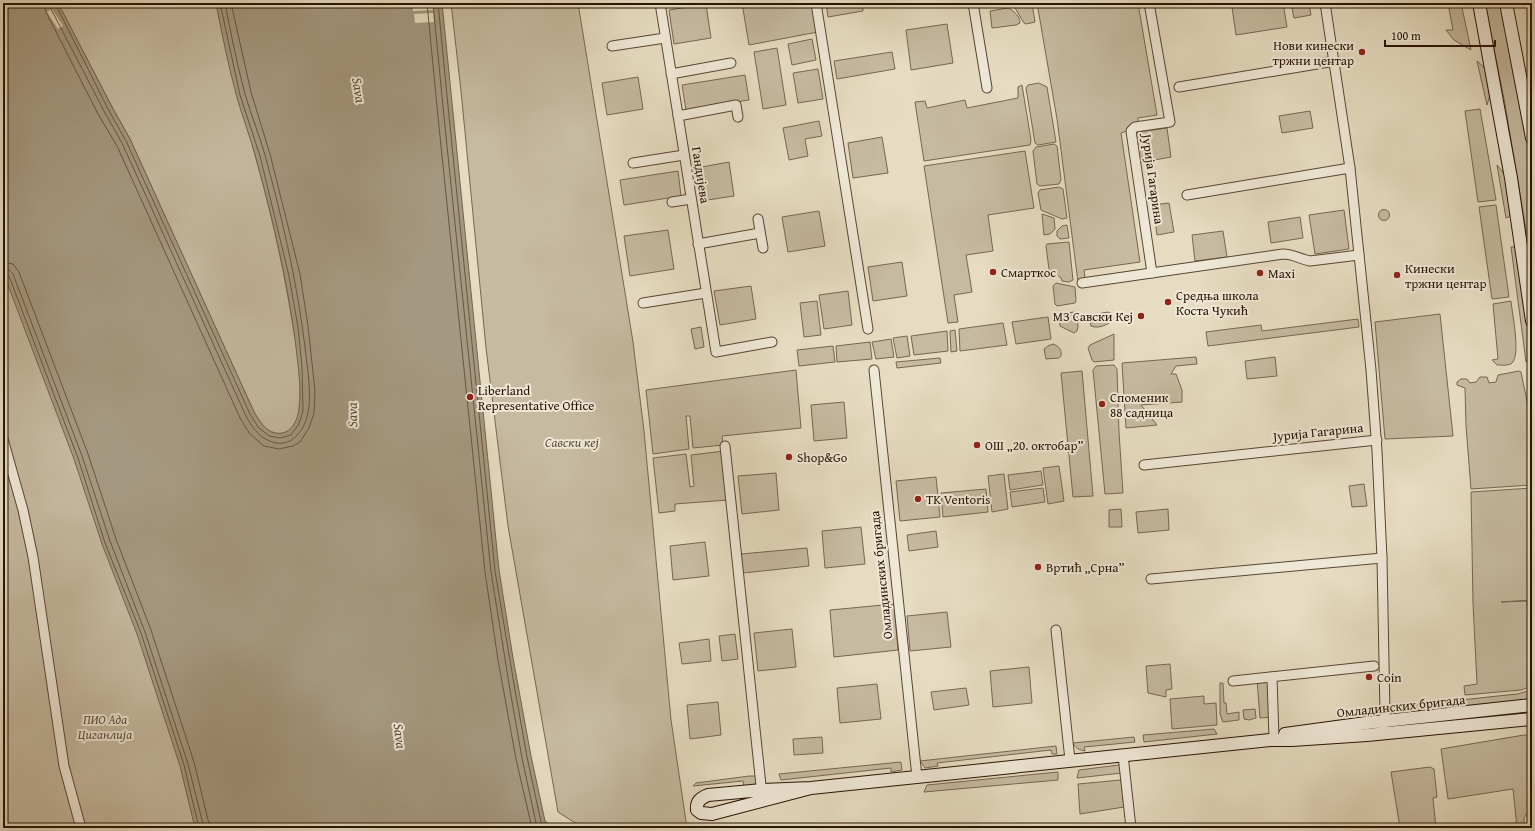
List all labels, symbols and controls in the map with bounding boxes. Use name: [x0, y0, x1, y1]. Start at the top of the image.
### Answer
scale bar: [1385, 22, 1495, 48]
text: 100 m: [1391, 27, 1421, 44]
place label: Нови кинески тржни центар: [1273, 36, 1354, 70]
marker: Нови кинески тржни центар: [1357, 47, 1367, 57]
water label: Sava: [347, 76, 371, 105]
street label: Јурија Гагарина: [1137, 131, 1169, 226]
street label: Гандијева: [687, 145, 715, 205]
place label: Кинески тржни центар: [1405, 259, 1486, 293]
place label: Смарткос: [1001, 263, 1056, 282]
place label: Maxi: [1268, 264, 1295, 283]
marker: Смарткос: [988, 267, 998, 277]
marker: Maxi: [1255, 268, 1265, 278]
marker: Кинески тржни центар: [1392, 270, 1402, 280]
place label: Средња школа Коста Чукић: [1176, 286, 1260, 320]
marker: Средња школа Коста Чукић: [1163, 297, 1173, 307]
place label: МЗ Савски Кеј: [1053, 307, 1133, 326]
marker: МЗ Савски Кеј: [1136, 311, 1146, 321]
place label: Liberland Representative Office: [478, 381, 594, 415]
place label: Споменик 88 садница: [1110, 388, 1174, 422]
marker: Liberland Representative Office: [465, 392, 475, 402]
marker: Споменик 88 садница: [1097, 399, 1107, 409]
water label: Sava: [342, 402, 362, 428]
street label: Јурија Гагарина: [1270, 418, 1365, 446]
park label: Савски кеј: [545, 433, 600, 452]
place label: ОШ „20. октобар”: [985, 436, 1083, 455]
marker: ОШ „20. октобар”: [972, 440, 982, 450]
place label: Shop&Go: [797, 448, 848, 467]
marker: Shop&Go: [784, 452, 794, 462]
place label: TK Ventoris: [926, 490, 990, 509]
marker: TK Ventoris: [913, 494, 923, 504]
street label: Омладинских бригада: [865, 509, 897, 640]
place label: Вртић „Срна”: [1046, 558, 1124, 577]
marker: Вртић „Срна”: [1033, 562, 1043, 572]
place label: Coin: [1377, 668, 1402, 687]
marker: Coin: [1364, 672, 1374, 682]
street label: Омладинских бригада: [1336, 690, 1467, 722]
park label: ПИО Ада Циганлија: [78, 710, 132, 744]
water label: Sava: [389, 722, 412, 750]

